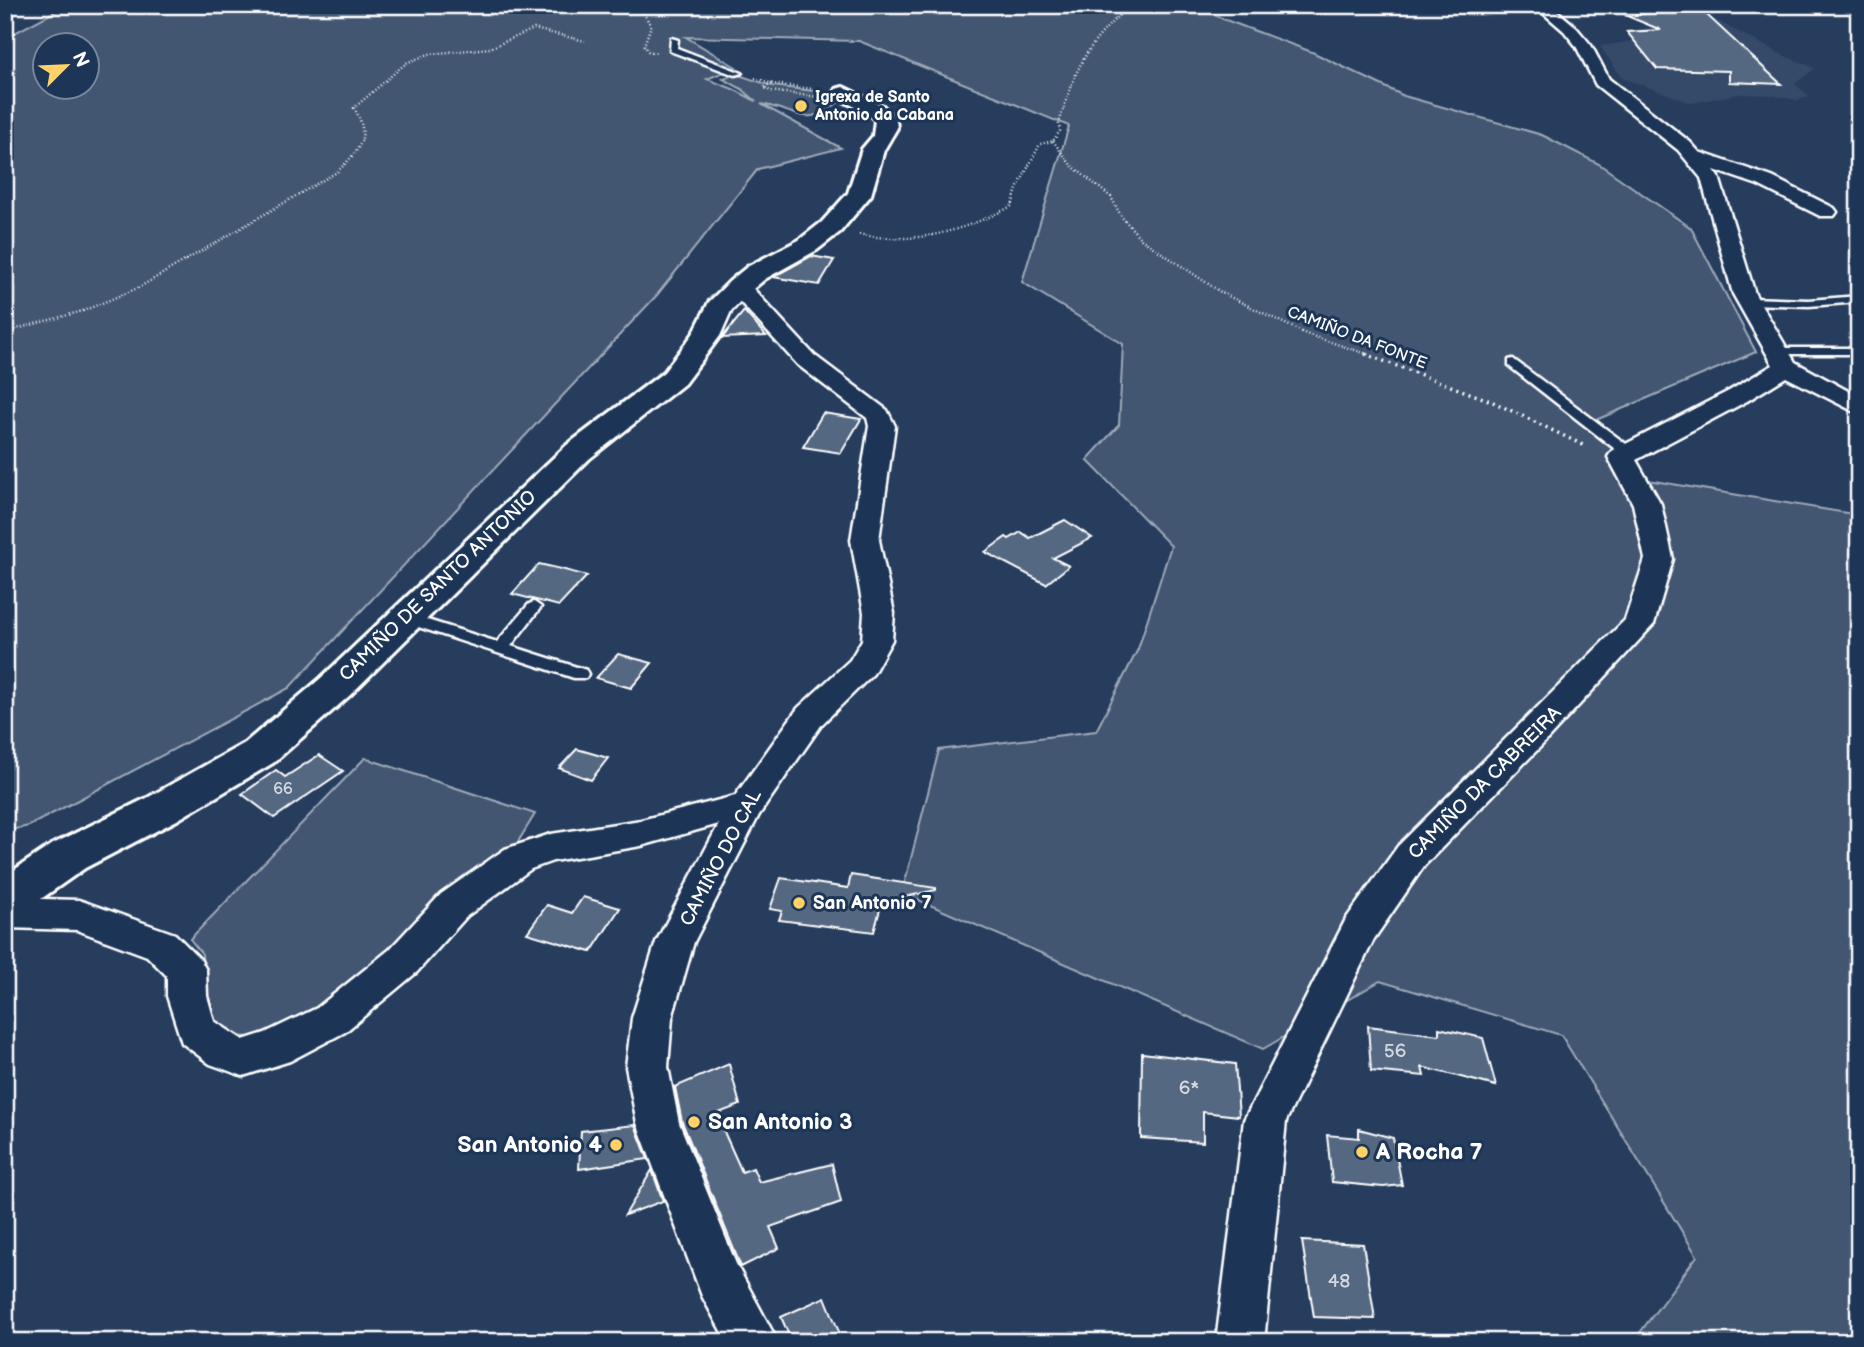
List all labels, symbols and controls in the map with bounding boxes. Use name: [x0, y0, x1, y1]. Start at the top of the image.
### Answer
north arrow: [32, 32, 102, 102]
text: N: [67, 48, 94, 71]
place label: Igrexa de Santo Antonio da Cabana: [814, 88, 954, 125]
marker: Igrexa de Santo Antonio da Cabana: [793, 98, 809, 114]
street label: CAMIÑO DA FONTE: [1285, 302, 1430, 373]
street label: CAMIÑO DE SANTO ANTONIO: [335, 486, 541, 686]
street label: CAMIÑO DA CABREIRA: [1404, 701, 1567, 864]
house number: 66: [273, 780, 293, 799]
street label: CAMIÑO DO CAL: [675, 786, 767, 930]
place label: San Antonio 7: [813, 892, 932, 915]
marker: San Antonio 7: [791, 895, 807, 911]
house number: 56: [1384, 1040, 1406, 1063]
house number: 6*: [1179, 1077, 1199, 1100]
place label: San Antonio 3: [708, 1108, 852, 1136]
marker: San Antonio 3: [686, 1114, 702, 1130]
place label: San Antonio 4: [458, 1131, 602, 1159]
marker: San Antonio 4: [608, 1137, 624, 1153]
place label: A Rocha 7: [1375, 1138, 1483, 1166]
marker: A Rocha 7: [1354, 1144, 1370, 1160]
house number: 48: [1328, 1270, 1350, 1293]

